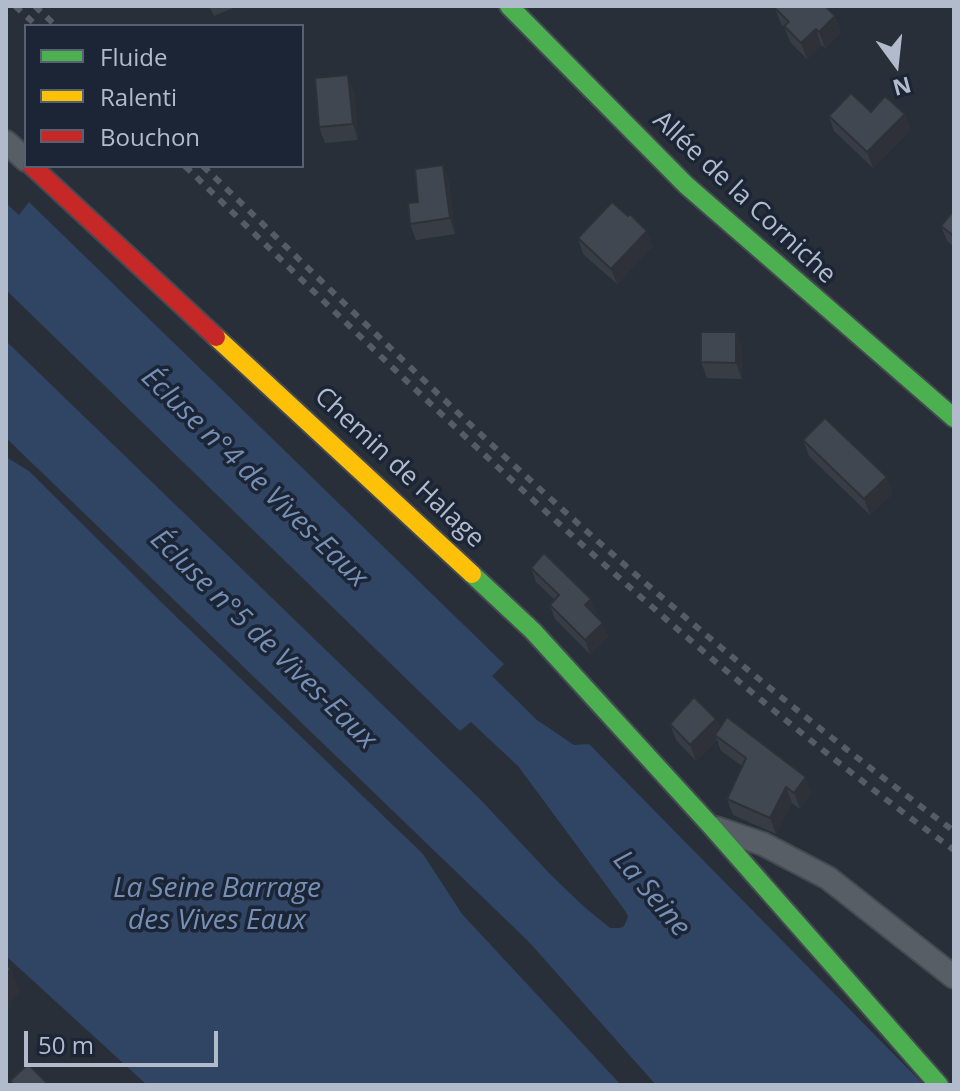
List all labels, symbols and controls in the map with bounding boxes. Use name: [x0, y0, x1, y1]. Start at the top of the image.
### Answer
legend: [24, 24, 304, 168]
north arrow: [856, 24, 936, 104]
text: Fluide: [100, 40, 167, 73]
text: N: [890, 70, 915, 104]
text: Ralenti: [100, 80, 177, 113]
street label: Allée de la Corniche: [646, 105, 842, 291]
text: Bouchon: [100, 120, 200, 153]
water label: Écluse n°4 de Vives-Eaux: [134, 361, 374, 595]
street label: Chemin de Halage: [308, 381, 490, 555]
water label: Écluse n°5 de Vives-Eaux: [143, 523, 383, 757]
water label: La Seine: [605, 844, 697, 944]
water label: La Seine Barrage des Vives Eaux: [113, 872, 321, 938]
scale bar: [28, 1015, 222, 1065]
text: 50 m: [38, 1028, 94, 1061]

